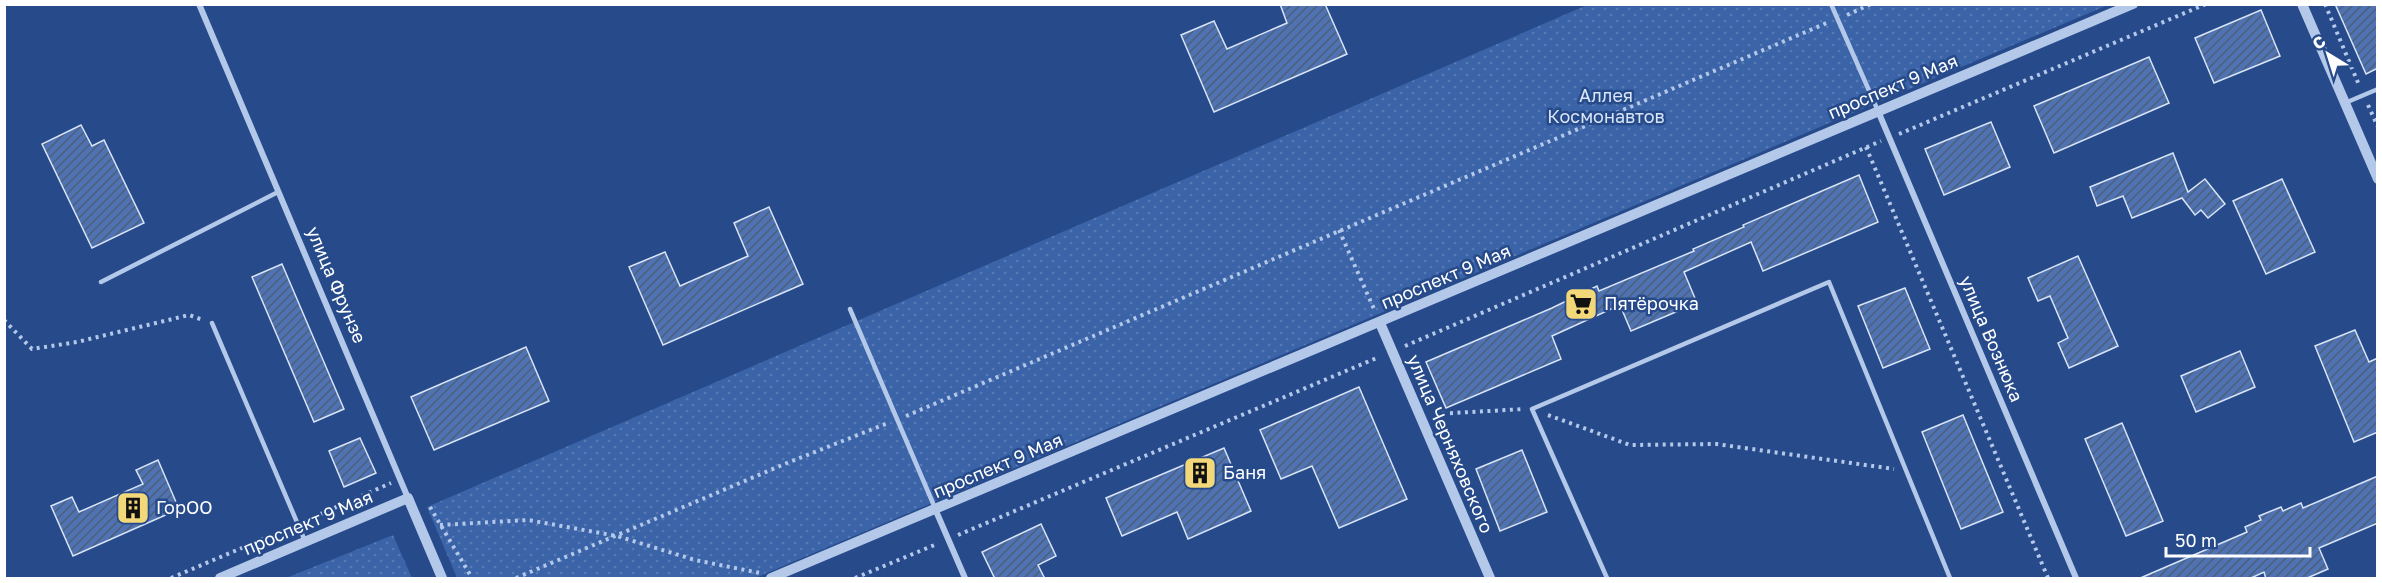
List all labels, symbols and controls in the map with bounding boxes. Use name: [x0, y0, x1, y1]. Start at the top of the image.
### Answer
north arrow: [2298, 24, 2358, 84]
text: С: [2308, 31, 2329, 54]
street label: проспект 9 Мая: [1824, 49, 1961, 123]
park label: Аллея Космонавтов: [1547, 84, 1665, 127]
street label: улица Фрунзе: [302, 223, 371, 346]
street label: проспект 9 Мая: [1377, 239, 1514, 313]
street label: улица Вознюка: [1955, 272, 2028, 405]
supermarket icon: Пятёрочка: [1563, 286, 1599, 322]
place label: Пятёрочка: [1604, 292, 1699, 314]
street label: улица Черняховского: [1403, 351, 1499, 536]
street label: проспект 9 Мая: [929, 428, 1066, 502]
building icon: Баня: [1182, 455, 1218, 491]
place label: Баня: [1223, 461, 1266, 483]
street label: проспект 9 Мая: [239, 485, 376, 559]
building icon: ГорОО: [115, 490, 151, 526]
place label: ГорОО: [156, 496, 213, 518]
scale bar: [2166, 520, 2310, 558]
text: 50 m: [2175, 529, 2217, 551]

